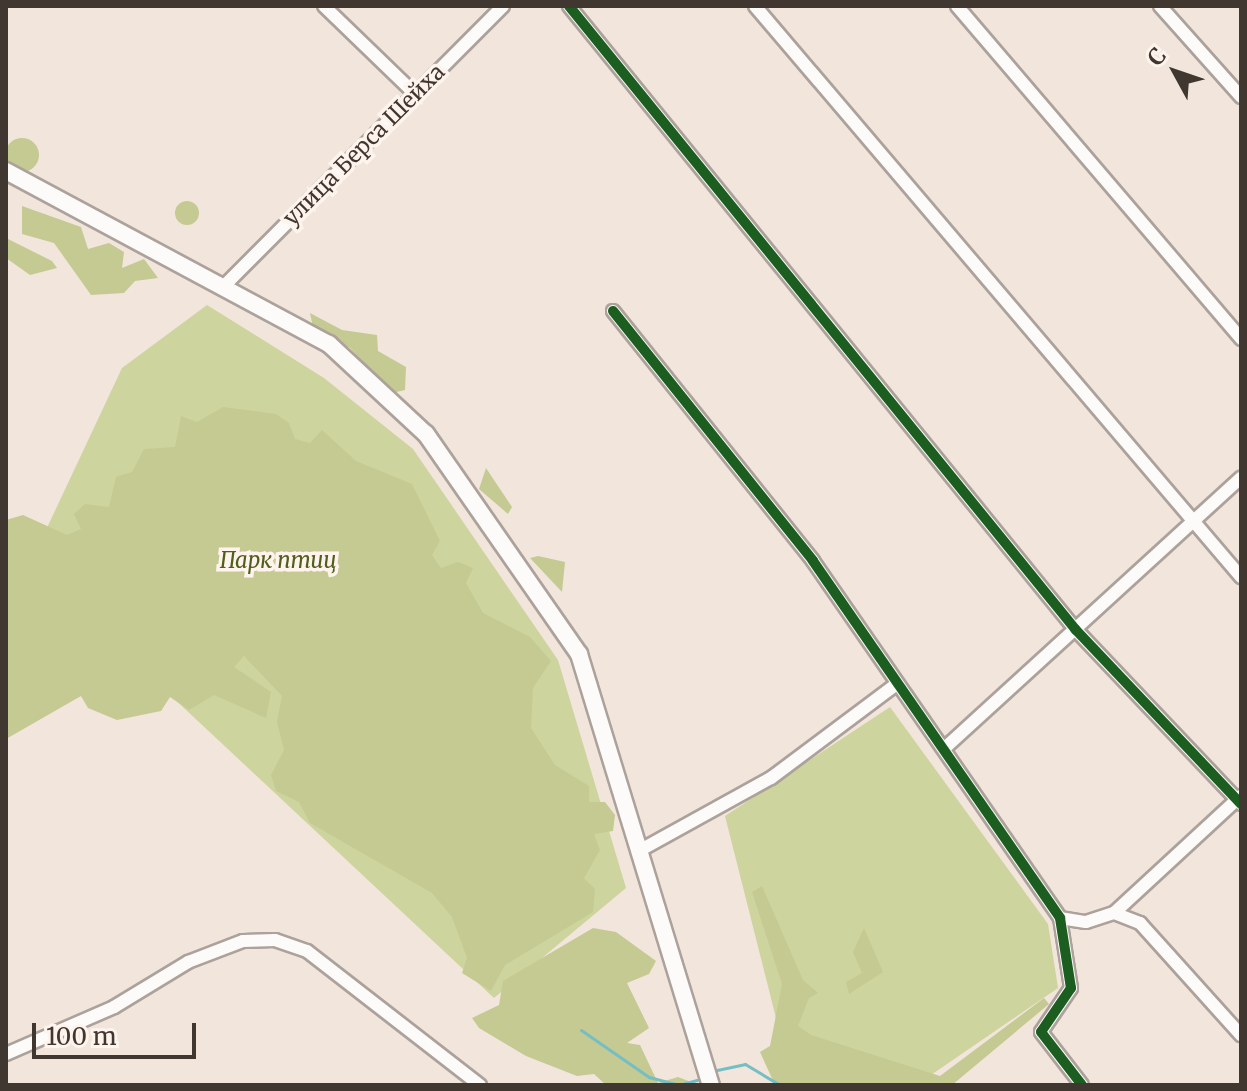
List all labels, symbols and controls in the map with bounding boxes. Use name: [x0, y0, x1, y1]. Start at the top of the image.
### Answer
north arrow: [1135, 32, 1215, 112]
text: С: [1141, 42, 1172, 71]
street label: улица Берса Шейха: [278, 59, 450, 231]
park label: Парк птиц: [220, 548, 336, 574]
scale bar: [36, 1007, 200, 1057]
text: 100 m: [46, 1021, 116, 1052]

